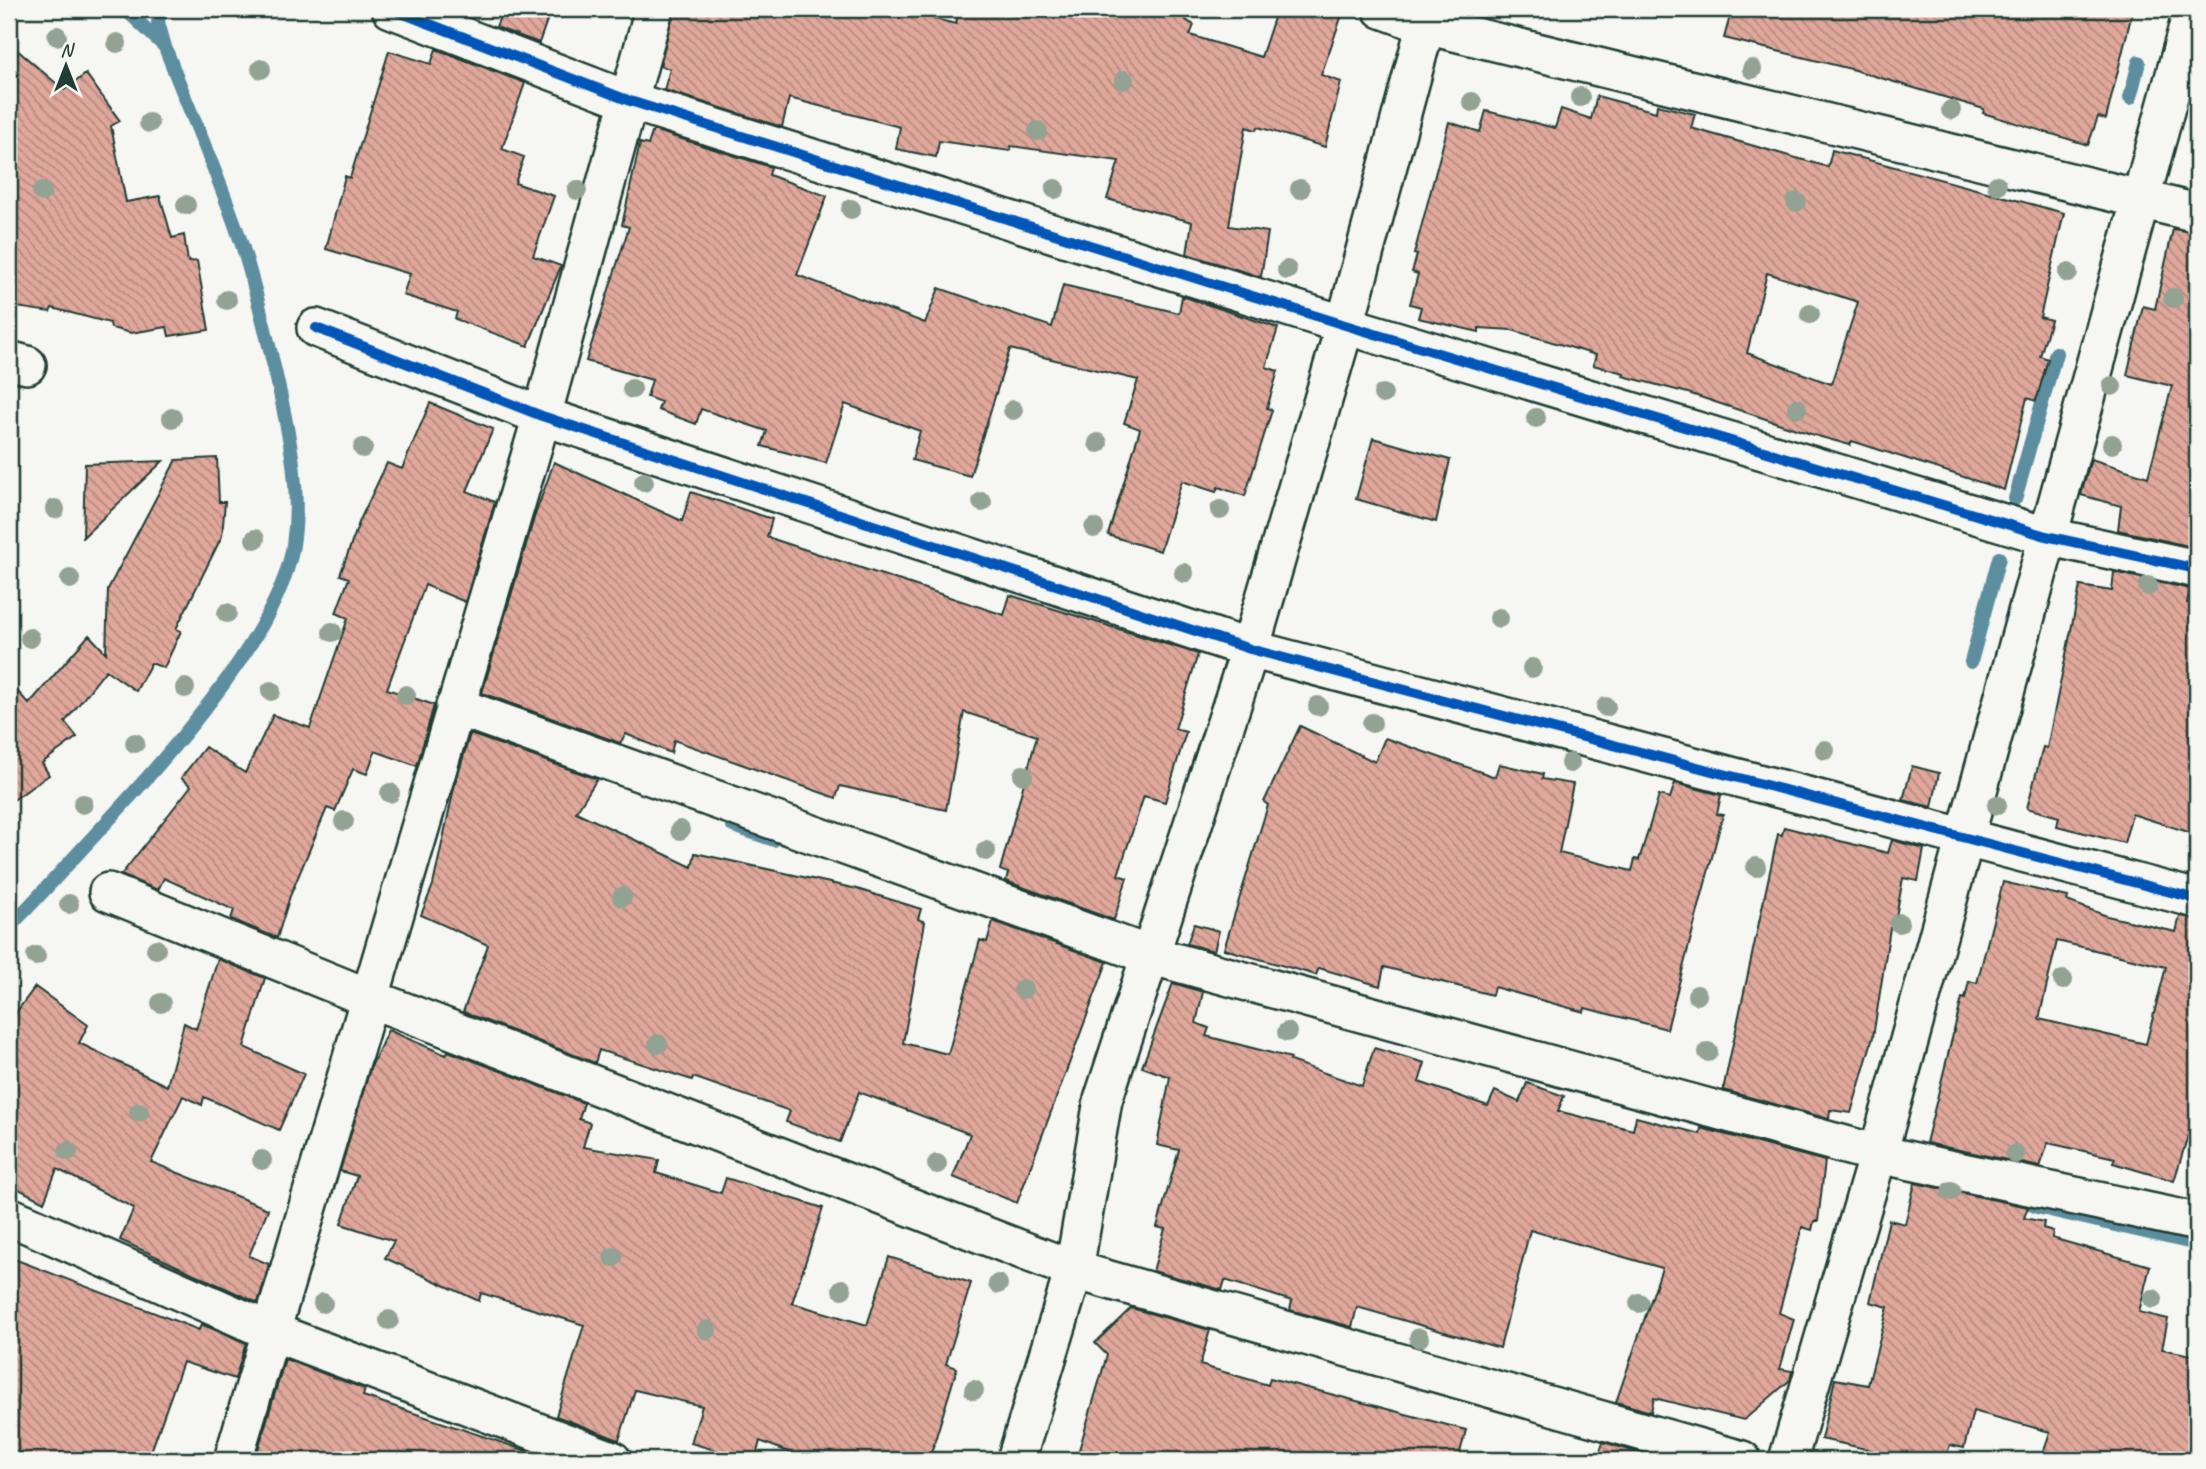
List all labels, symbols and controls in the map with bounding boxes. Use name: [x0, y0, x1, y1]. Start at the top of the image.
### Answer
north arrow: [32, 32, 102, 102]
text: N: [60, 38, 75, 62]

